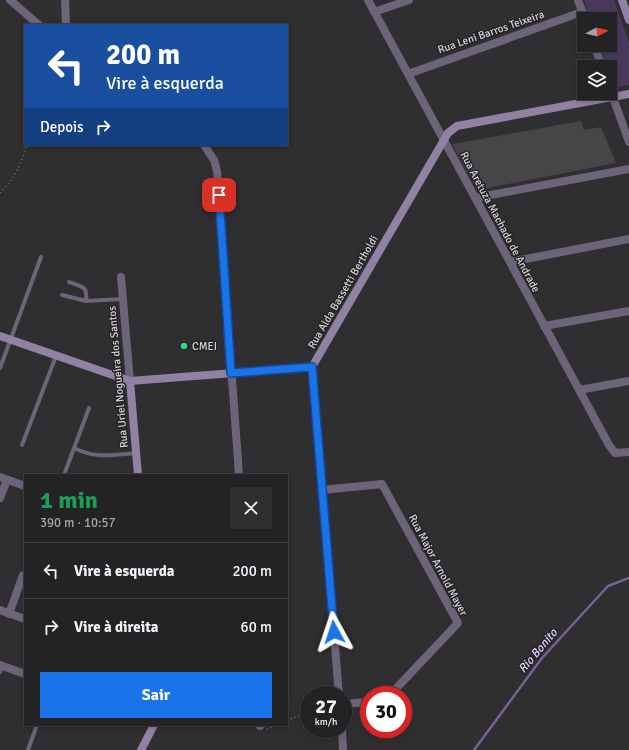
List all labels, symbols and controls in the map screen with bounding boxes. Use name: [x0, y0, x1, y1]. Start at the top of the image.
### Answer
street label: Rua Leni Barros Teixeira: [436, 8, 546, 56]
north arrow: [577, 12, 617, 52]
map controls: [577, 12, 617, 100]
text: 200 m: [106, 38, 180, 72]
icon: left: [40, 40, 92, 92]
button: layers: [577, 60, 617, 100]
text: Vire à esquerda: [106, 72, 224, 94]
icon: right: [92, 116, 114, 138]
text: Depois: [40, 118, 84, 136]
street label: Rua Aretuza Machado de Andrade: [457, 149, 543, 295]
pin: [202, 178, 236, 212]
icon: arrive: [208, 184, 230, 206]
street label: Rua Alda Bassetti Bertholdi: [305, 233, 381, 351]
street label: Rua Uriel Nogueira dos Santos: [105, 305, 131, 448]
place label: CMEI: [192, 340, 217, 353]
marker: CMEI: [179, 341, 189, 351]
text: 1 min: [40, 485, 98, 515]
button: close: [230, 487, 272, 529]
street label: Rua Major Arnold Mayer: [406, 512, 470, 618]
text: 390 m · 10:57: [40, 515, 116, 531]
icon: left: [40, 560, 62, 582]
text: Vire à esquerda: [74, 562, 174, 580]
text: 200 m: [232, 562, 272, 580]
position arrow: [313, 611, 355, 653]
icon: right: [40, 616, 62, 638]
text: Vire à direita: [74, 618, 158, 636]
text: 60 m: [241, 618, 272, 636]
water label: Rio Bonito: [515, 625, 561, 676]
button: Sair: [40, 672, 272, 718]
speed limit sign: 30: [360, 686, 412, 738]
text: 27: [315, 694, 337, 719]
text: km/h: [315, 716, 337, 728]

